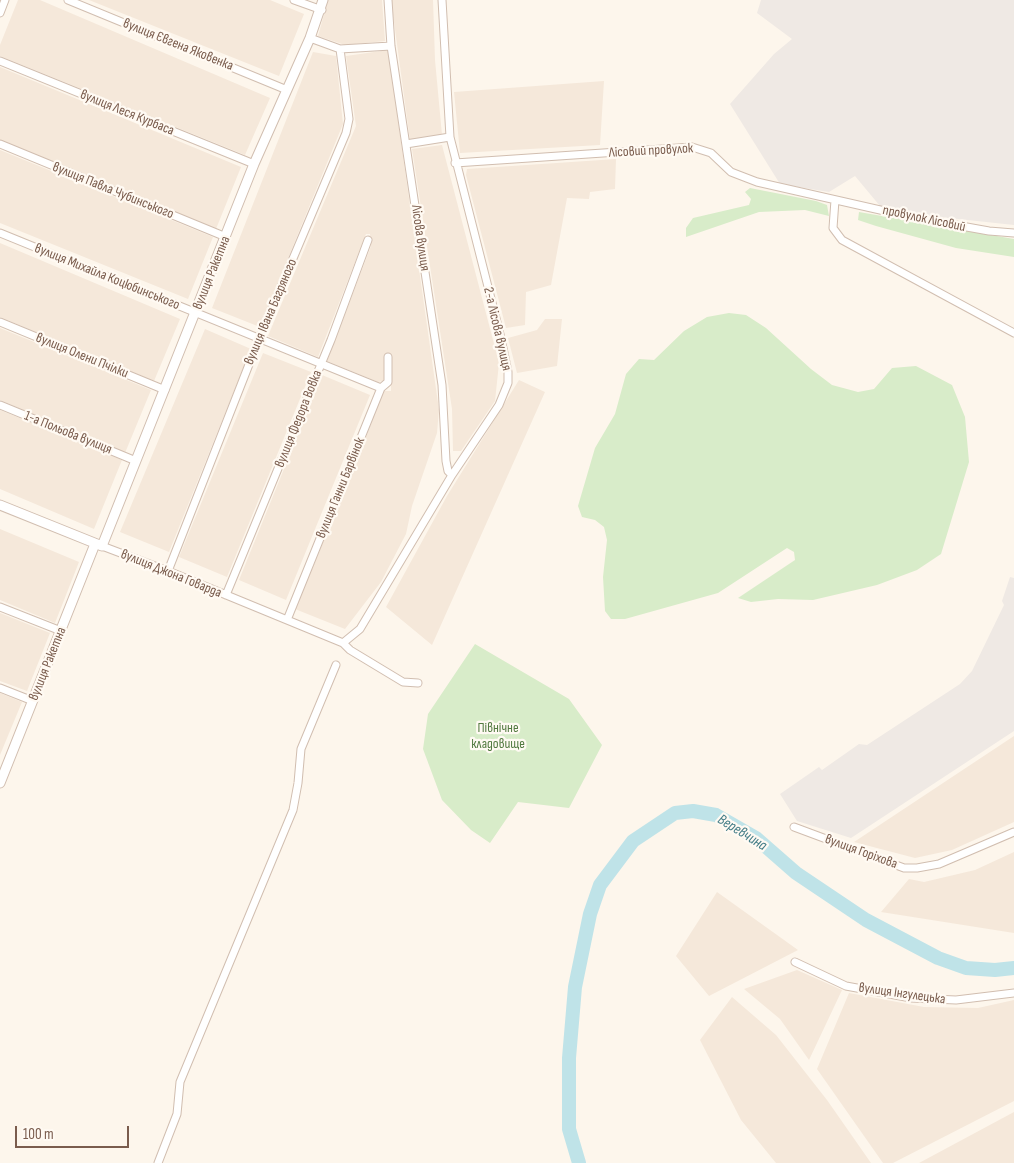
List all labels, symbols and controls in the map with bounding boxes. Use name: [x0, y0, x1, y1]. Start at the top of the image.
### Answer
street label: вулиця Євгена Яковенка: [120, 15, 236, 75]
street label: вулиця Леся Курбаса: [78, 87, 176, 139]
street label: Лісовий провулок: [608, 140, 694, 162]
street label: вулиця Павла Чубинського: [50, 159, 176, 223]
street label: провулок Лісовий: [881, 202, 967, 236]
street label: Лісова вулиця: [407, 204, 433, 272]
street label: вулиця Ракетна: [190, 234, 234, 312]
street label: вулиця Михайла Коцюбинського: [32, 240, 182, 314]
street label: вулиця Івана Багряного: [241, 256, 301, 368]
street label: 2-а Лісова вулиця: [479, 286, 515, 372]
street label: вулиця Олени Пчілки: [33, 330, 131, 382]
street label: вулиця Федора Вовка: [272, 368, 326, 470]
street label: 1-а Польова вулиця: [22, 408, 114, 458]
street label: вулиця Ганни Барвінок: [313, 435, 369, 541]
street label: вулиця Джона Говарда: [118, 546, 224, 602]
street label: вулиця Ракетна: [26, 625, 70, 703]
park label: Північне кладовище: [471, 720, 525, 752]
water label: Веревчина: [714, 811, 770, 855]
street label: вулиця Горіхова: [822, 831, 900, 873]
street label: вулиця Інгулецька: [858, 980, 946, 1008]
scale bar: [18, 1116, 131, 1148]
text: 100 m: [23, 1125, 54, 1144]

